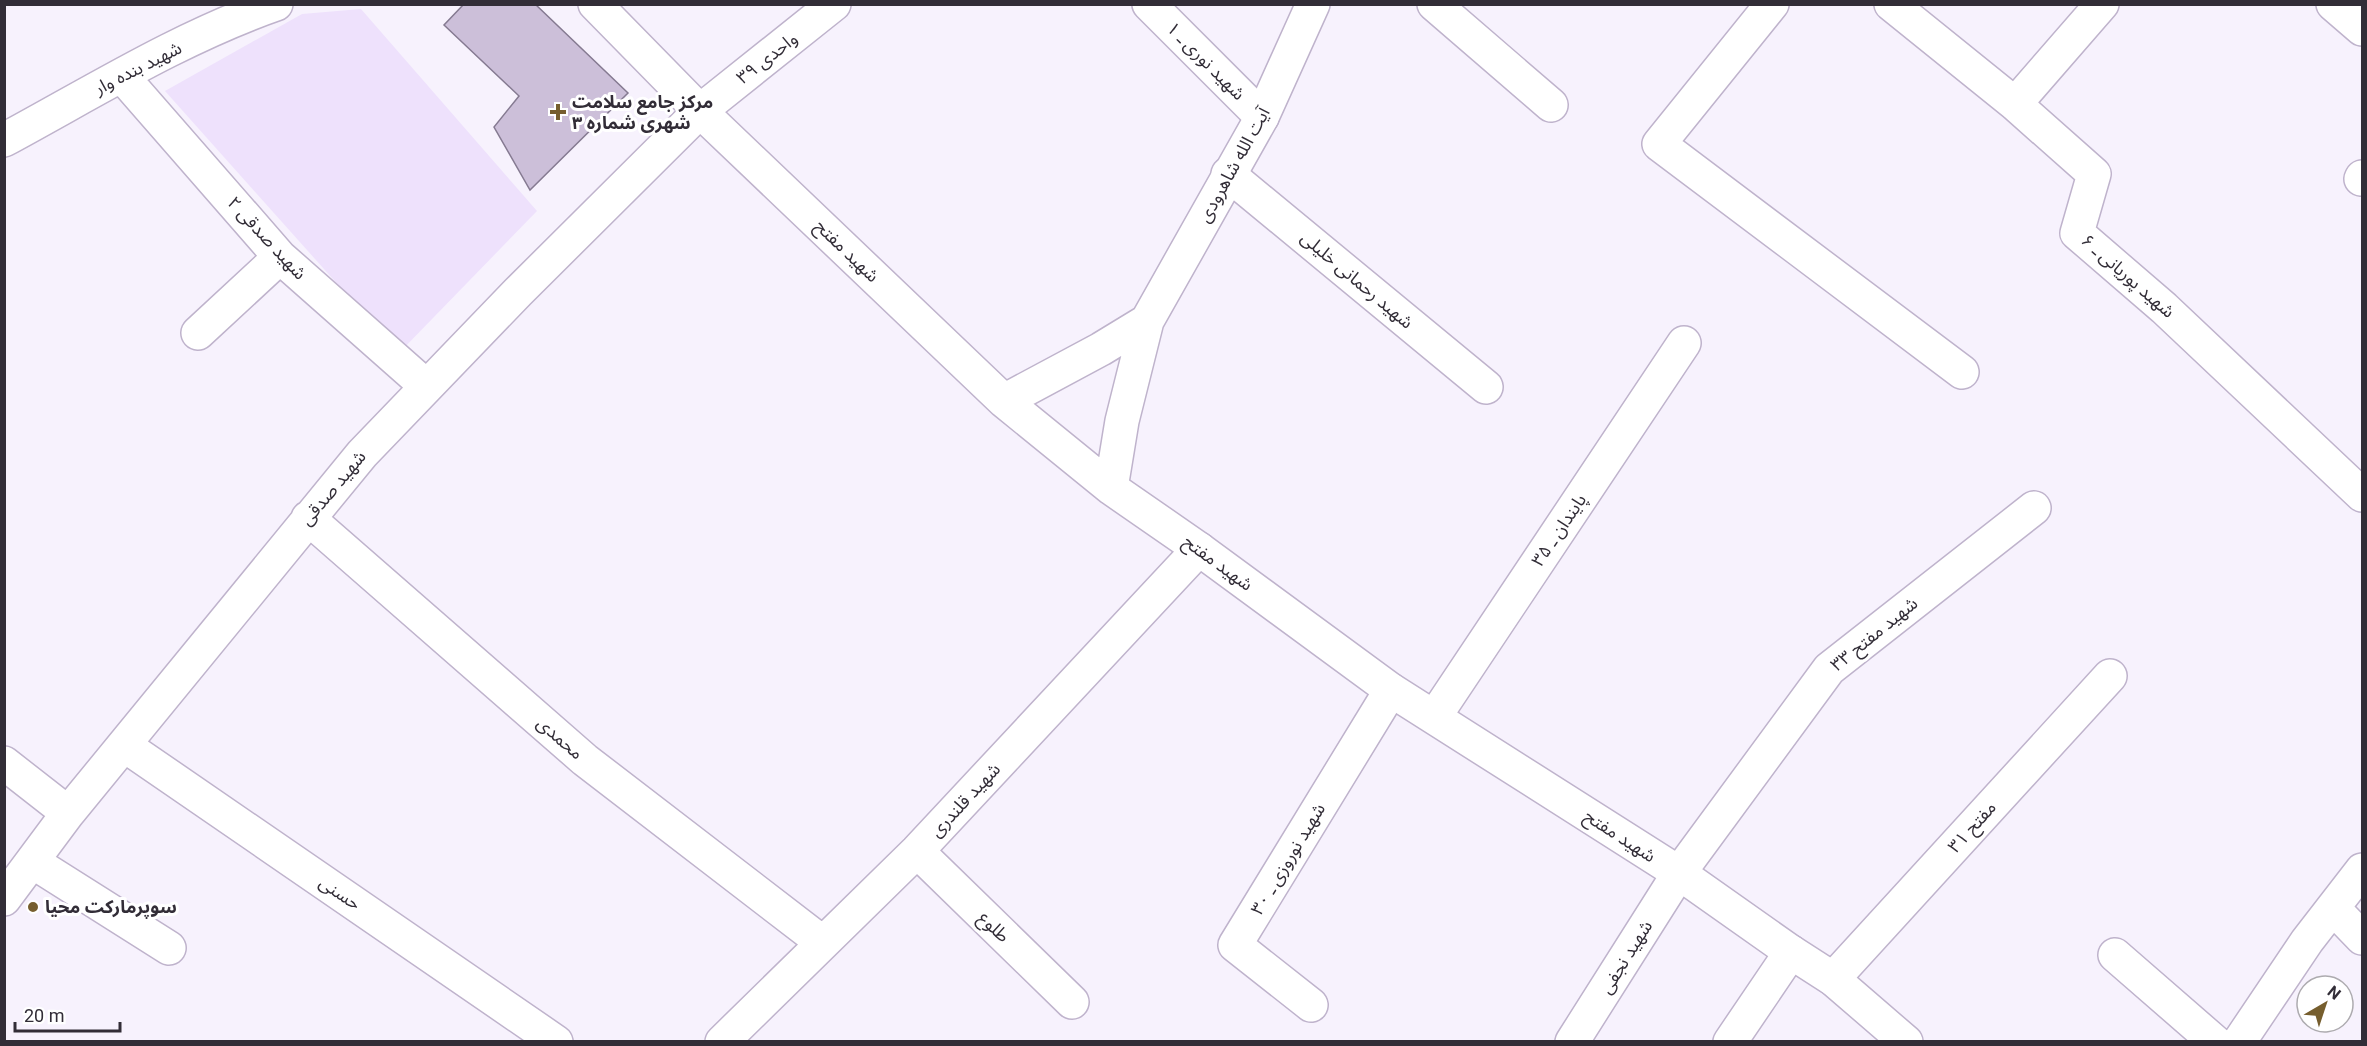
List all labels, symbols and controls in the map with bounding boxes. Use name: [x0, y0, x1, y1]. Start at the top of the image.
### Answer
street label: شهید نوری ـ ۱: [1162, 17, 1250, 105]
street label: واحدی ۳۹: [732, 27, 802, 89]
street label: شهید بنده وار: [90, 37, 185, 100]
place label: مرکز جامع سلامت شهری شماره ۳: [572, 91, 713, 134]
marker: مرکز جامع سلامت شهری شماره ۳: [549, 103, 567, 121]
street label: آیت الله شاهرودی: [1193, 103, 1275, 227]
street label: شهید صدقی ۲: [223, 192, 311, 284]
street label: شهید مفتح: [809, 215, 884, 288]
street label: شهید رحمانی خلیلی: [1296, 227, 1418, 333]
street label: شهید پوریانی ـ ۶: [2077, 229, 2179, 323]
street label: شهید صدقی: [295, 446, 371, 530]
street label: پایندان ـ ۳۵: [1527, 490, 1591, 571]
street label: شهید مفتح: [1178, 530, 1257, 597]
street label: شهید مفتح ۳۳: [1826, 592, 1923, 677]
street label: محمدی: [532, 712, 588, 764]
street label: شهید قلندری: [925, 758, 1005, 842]
street label: مفتح ۳۱: [1943, 797, 2002, 859]
street label: شهید نوروزی ـ ۳۰: [1246, 799, 1330, 919]
street label: شهید مفتح: [1579, 805, 1660, 869]
street label: حسنی: [315, 871, 365, 915]
place label: سوپرمارکت محیا: [45, 896, 177, 919]
marker: سوپرمارکت محیا: [26, 900, 40, 914]
street label: طلوع: [972, 907, 1014, 949]
street label: شهید نجفی: [1595, 916, 1657, 998]
north arrow: [2295, 974, 2355, 1034]
text: N: [2324, 982, 2344, 1004]
scale bar: [15, 995, 120, 1033]
text: 20 m: [24, 1005, 64, 1026]

